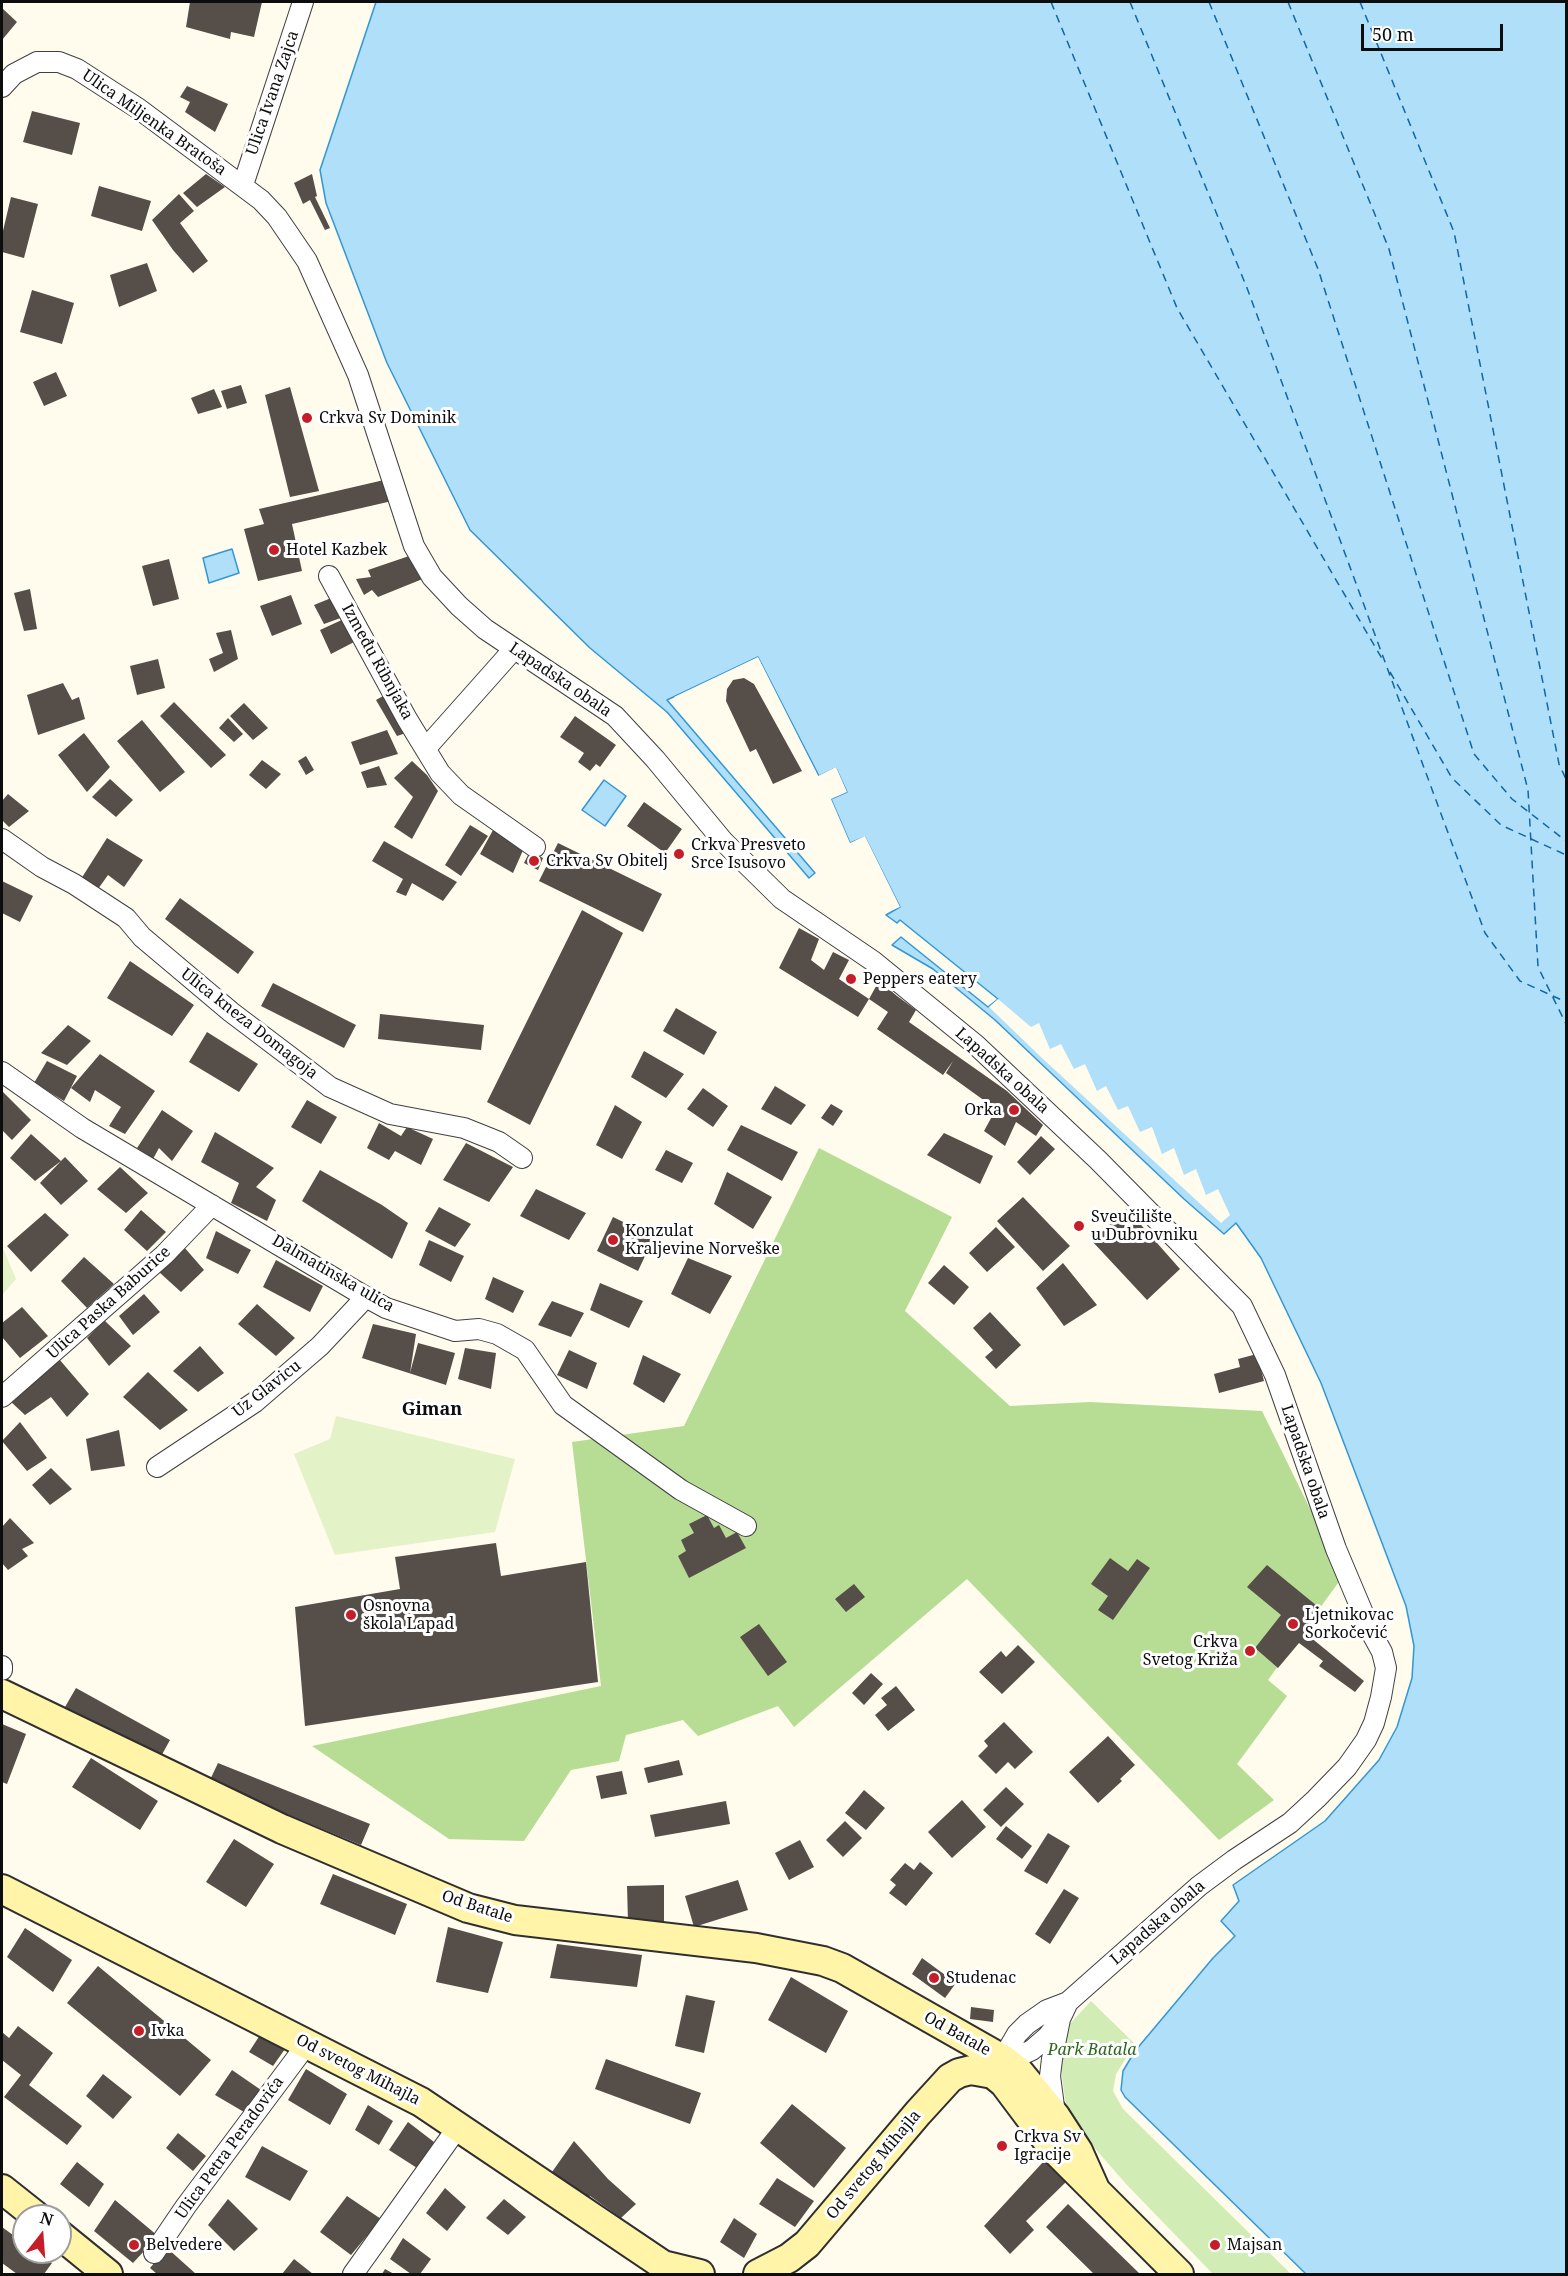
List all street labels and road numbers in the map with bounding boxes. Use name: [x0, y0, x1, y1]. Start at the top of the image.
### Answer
street label: Ulica Ivana Zajca: [243, 28, 303, 158]
street label: Ulica Miljenka Bratoša: [78, 66, 230, 180]
street label: Između Ribnjaka: [337, 601, 417, 723]
street label: Lapadska obala: [505, 639, 615, 721]
street label: Ulica kneza Domagoja: [177, 964, 321, 1084]
street label: Lapadska obala: [951, 1024, 1053, 1118]
street label: Dalmatinska ulica: [269, 1231, 397, 1317]
street label: Ulica Paska Baburice: [43, 1242, 175, 1364]
street label: Uz Glavicu: [229, 1356, 305, 1422]
street label: Lapadska obala: [1276, 1402, 1334, 1522]
street label: Lapadska obala: [1107, 1877, 1209, 1969]
street label: Od Batale: [439, 1887, 515, 1927]
street label: Od Batale: [920, 2008, 994, 2060]
street label: Od svetog Mihajla: [293, 2030, 423, 2110]
street label: Ulica Petra Peradovića: [172, 2073, 288, 2223]
street label: Od svetog Mihajla: [823, 2107, 925, 2223]

